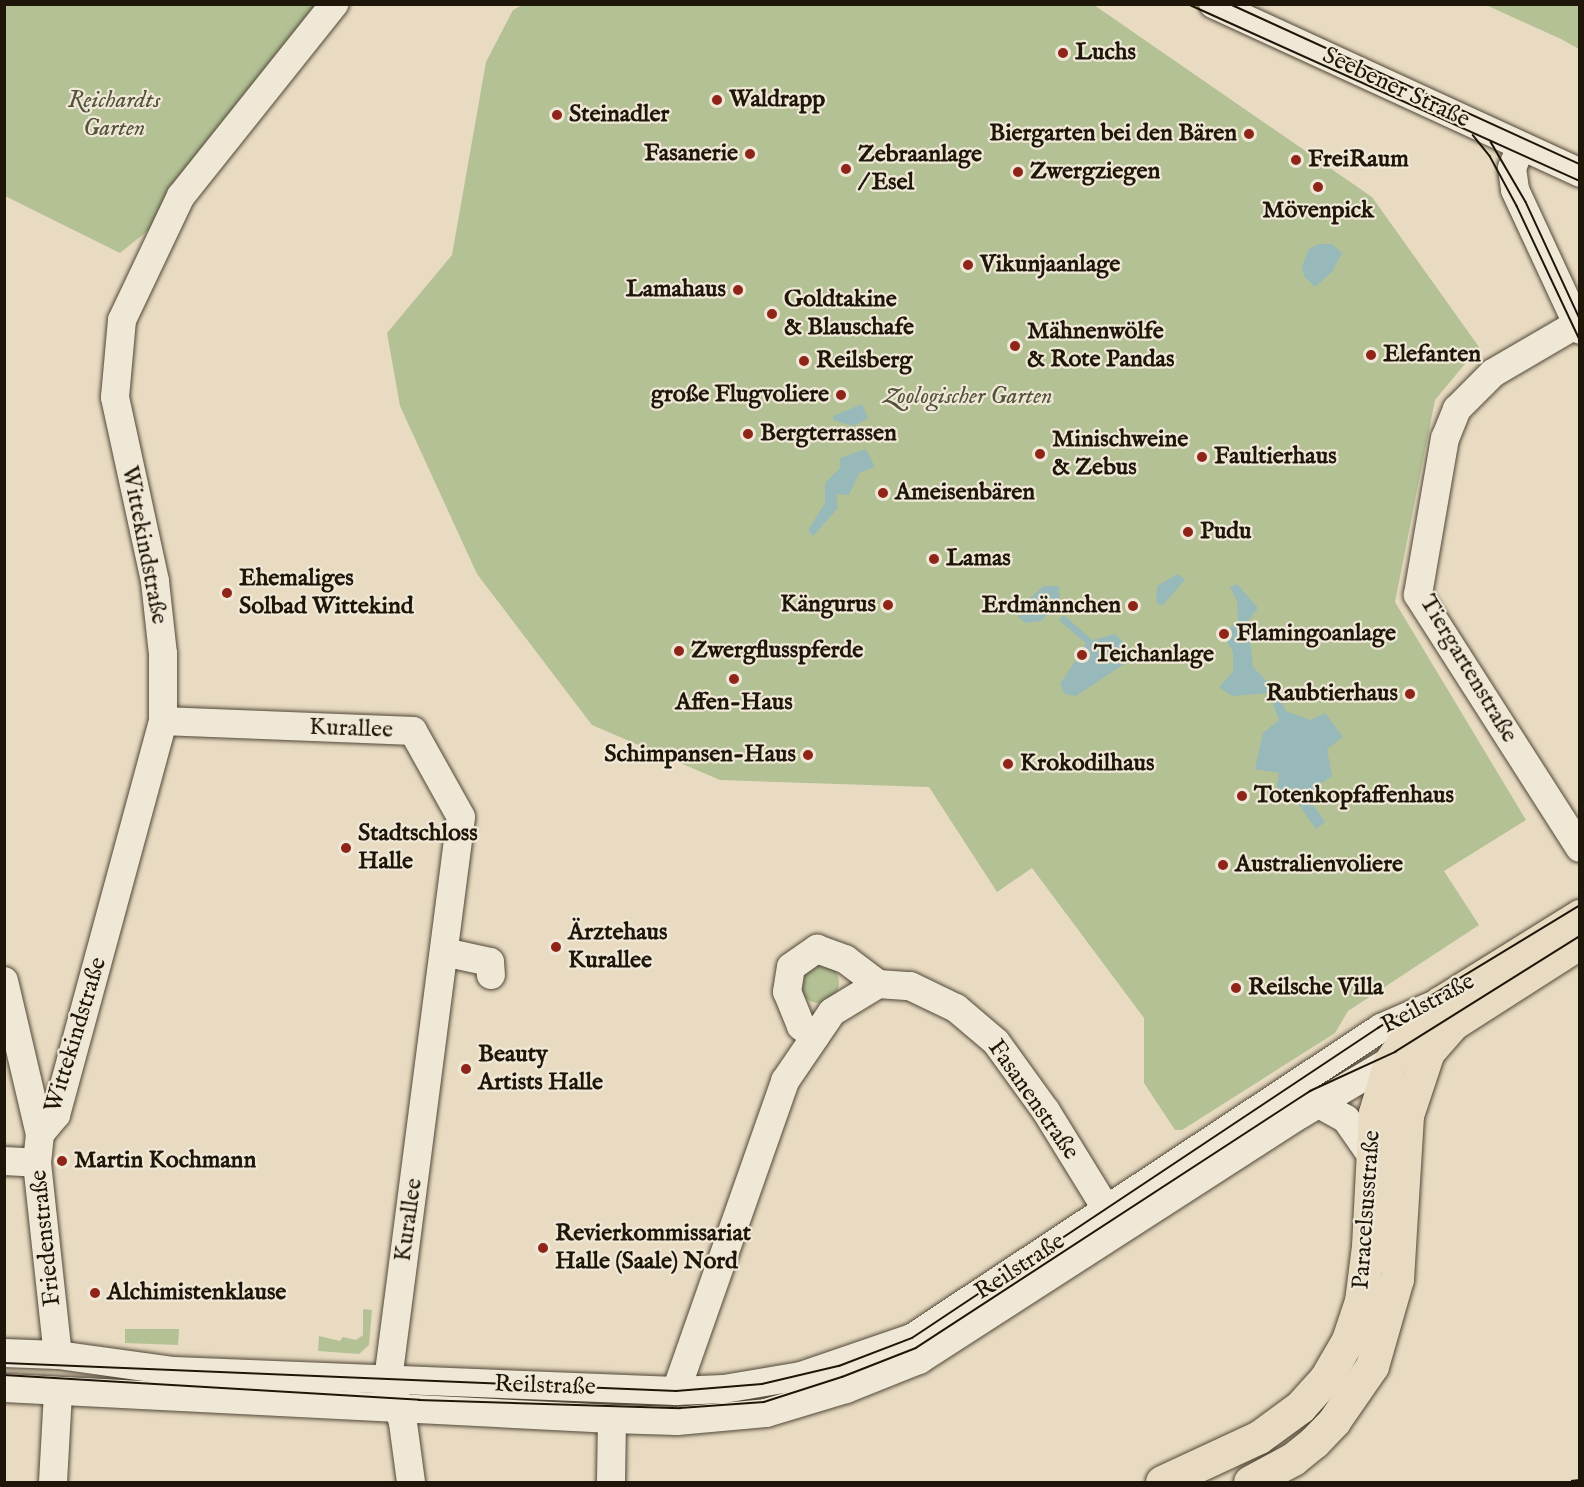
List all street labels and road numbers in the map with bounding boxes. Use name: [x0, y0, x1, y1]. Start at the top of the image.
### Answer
street label: Seebener Straße: [1318, 41, 1474, 135]
street label: Wittekindstraße: [115, 463, 173, 627]
street label: Tiergartenstraße: [1413, 590, 1523, 748]
street label: Kurallee: [309, 713, 393, 745]
street label: Wittekindstraße: [39, 954, 113, 1116]
street label: Reilstraße: [1376, 967, 1480, 1041]
street label: Fasanenstraße: [981, 1034, 1085, 1166]
street label: Paracelsusstraße: [1347, 1129, 1387, 1291]
street label: Friedenstraße: [25, 1168, 67, 1308]
street label: Kurallee: [389, 1176, 429, 1264]
street label: Reilstraße: [970, 1227, 1070, 1307]
street label: Reilstraße: [494, 1370, 596, 1402]

